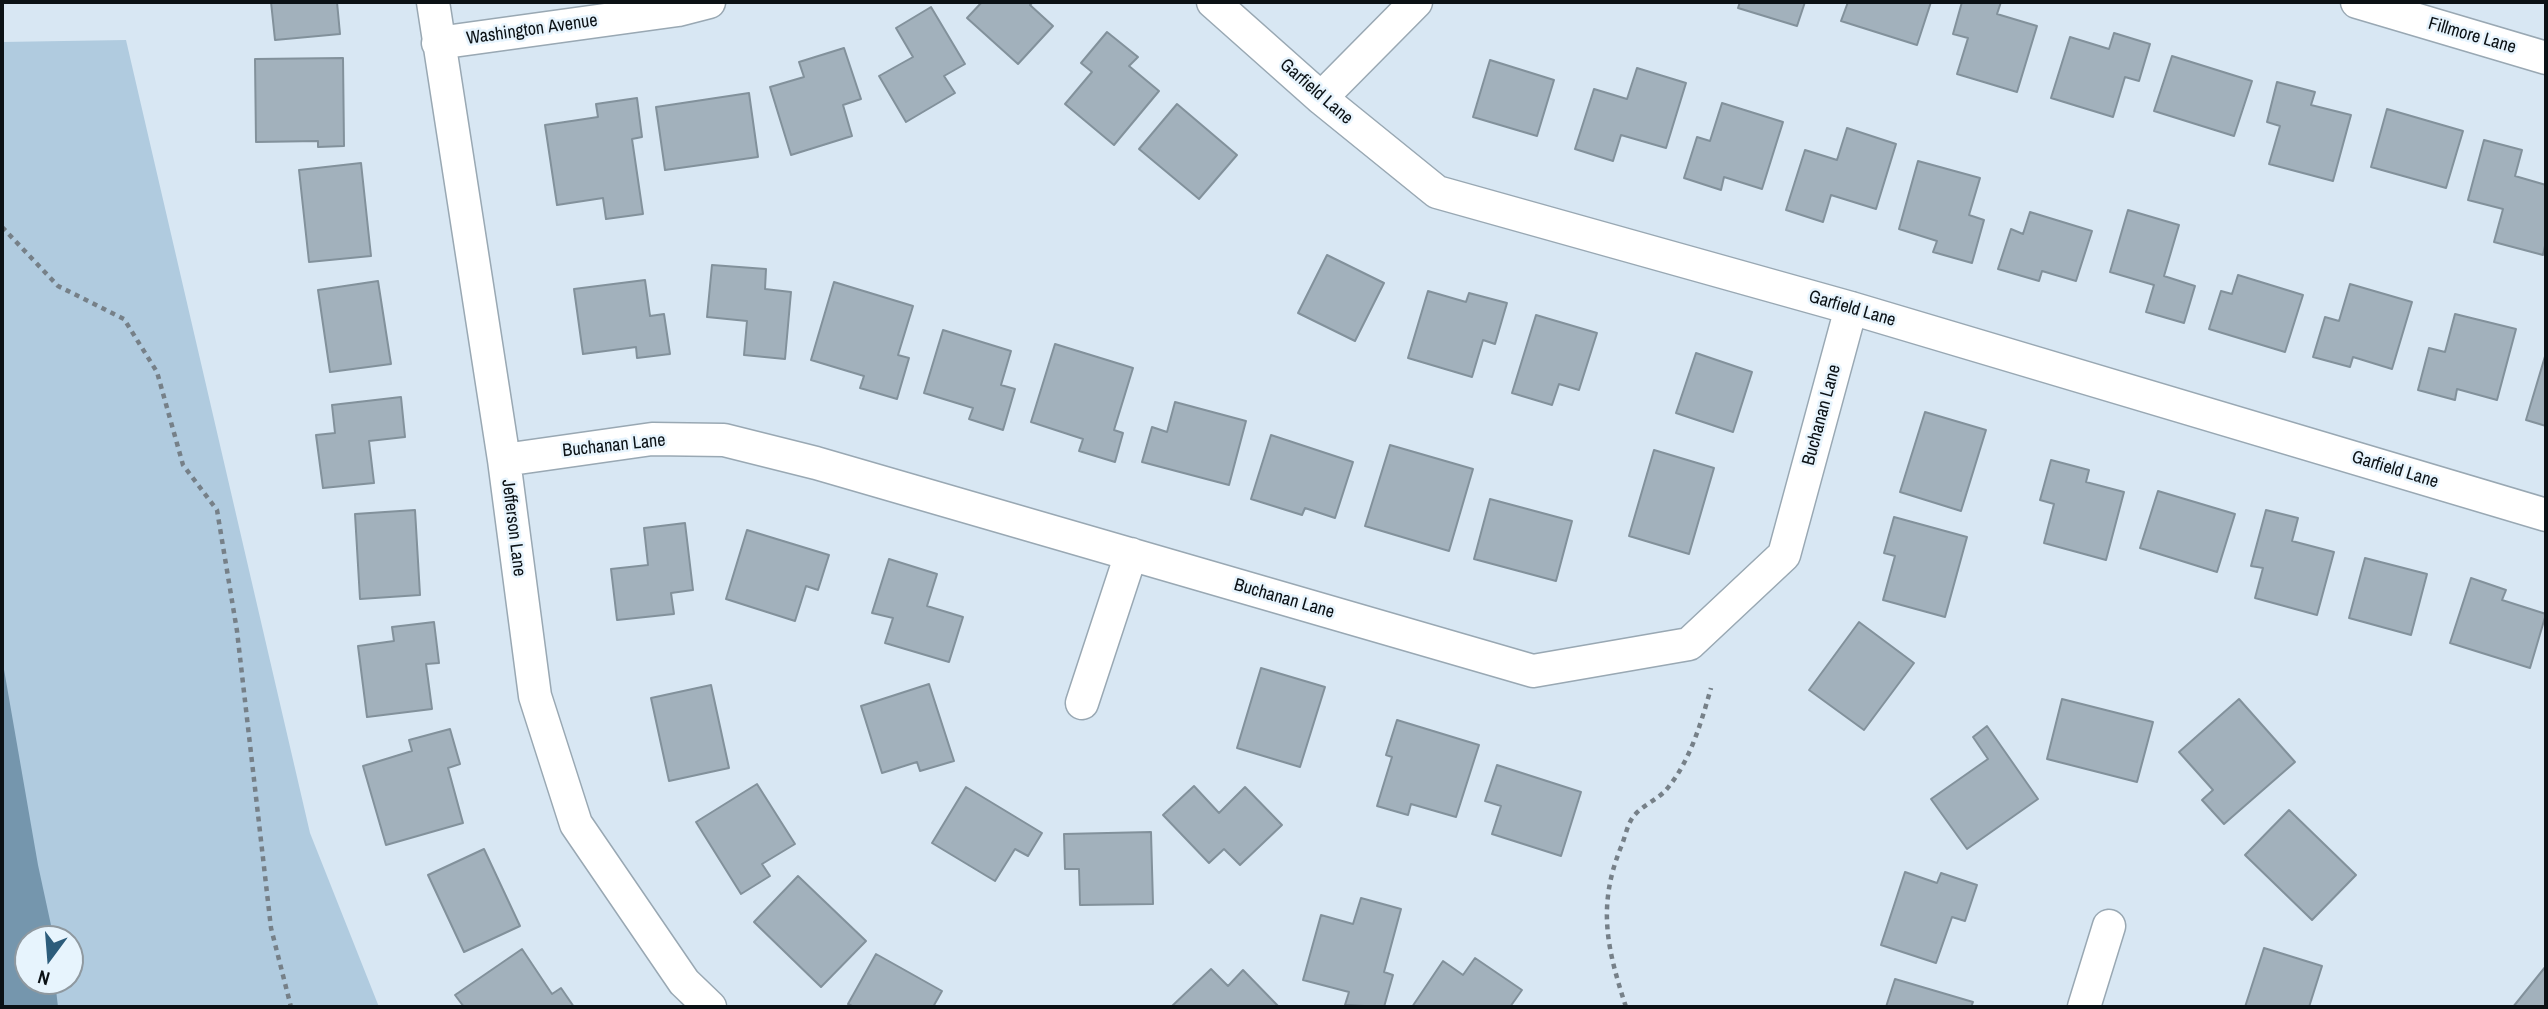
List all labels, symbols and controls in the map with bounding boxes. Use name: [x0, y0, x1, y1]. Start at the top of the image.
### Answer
street label: Washington Avenue: [465, 10, 599, 50]
street label: Fillmore Lane: [2426, 13, 2518, 59]
street label: Garfield Lane: [1275, 55, 1357, 129]
street label: Garfield Lane: [1806, 286, 1898, 332]
street label: Buchanan Lane: [1798, 362, 1846, 468]
street label: Buchanan Lane: [561, 430, 667, 462]
street label: Garfield Lane: [2349, 447, 2441, 493]
street label: Jefferson Lane: [496, 478, 530, 578]
street label: Buchanan Lane: [1231, 574, 1337, 624]
north arrow: [14, 925, 84, 995]
text: N: [35, 964, 53, 992]

